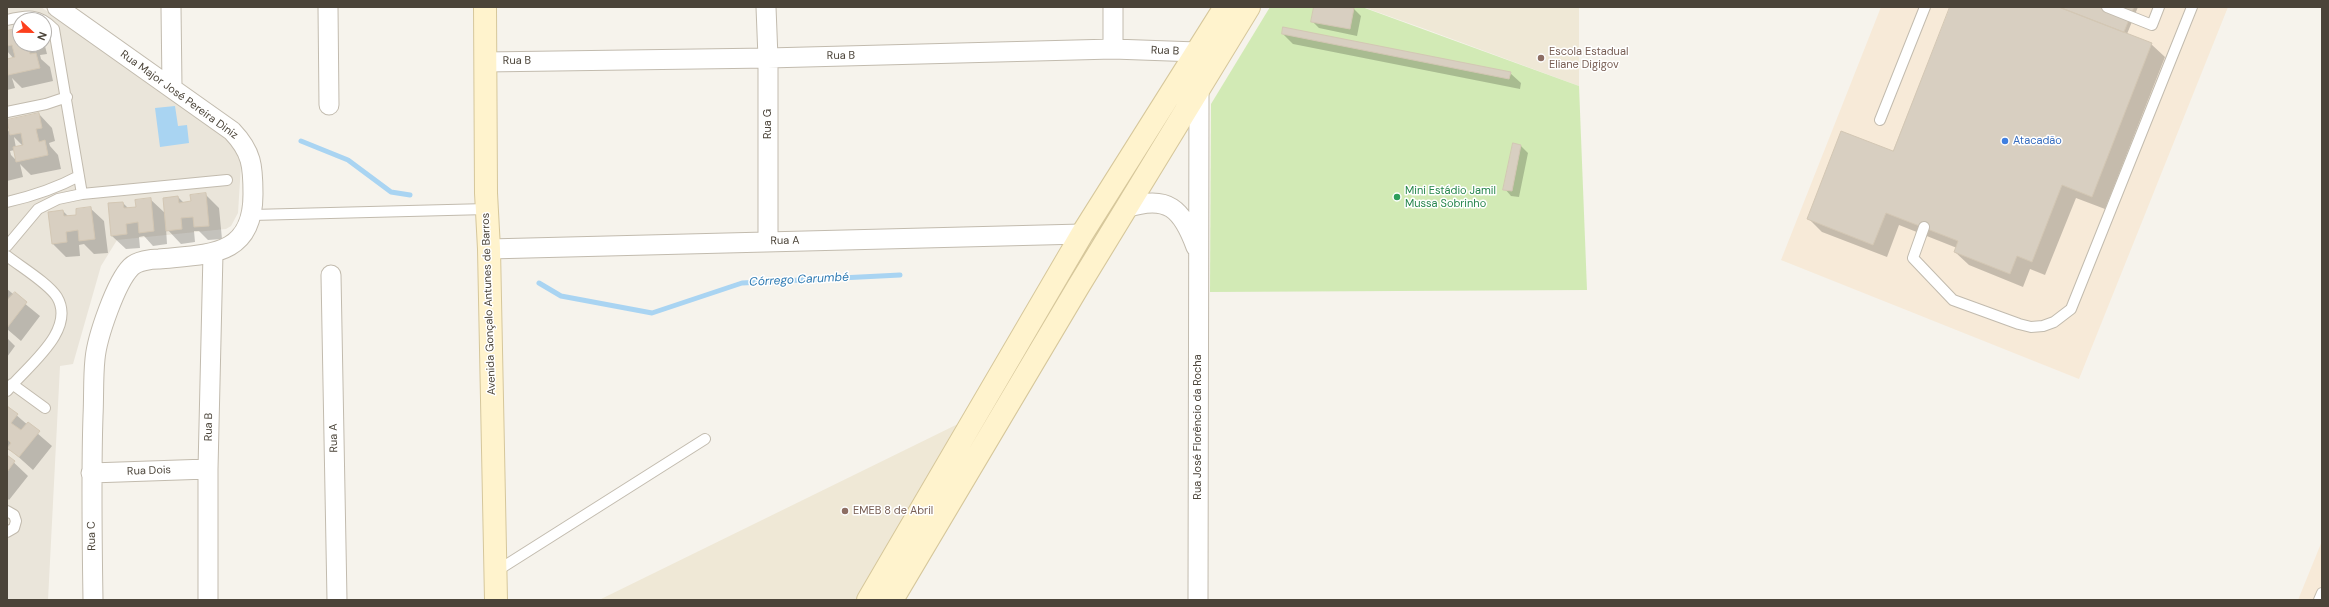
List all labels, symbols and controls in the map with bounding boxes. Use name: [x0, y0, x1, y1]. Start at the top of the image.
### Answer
north arrow: [12, 12, 52, 52]
text: N: [34, 30, 50, 42]
street label: Rua B: [1151, 44, 1179, 58]
place label: Escola Estadual Eliane Digigov: [1549, 45, 1628, 71]
street label: Rua Major José Pereira Diniz: [118, 48, 240, 142]
street label: Rua B: [827, 49, 855, 63]
marker: Escola Estadual Eliane Digigov: [1536, 53, 1546, 63]
street label: Rua B: [503, 54, 531, 68]
street label: Rua G: [761, 109, 775, 139]
place label: Atacadão: [2013, 134, 2062, 148]
marker: Atacadão: [2000, 136, 2010, 146]
place label: Mini Estádio Jamil Mussa Sobrinho: [1405, 184, 1496, 210]
marker: Mini Estádio Jamil Mussa Sobrinho: [1392, 192, 1402, 202]
street label: Avenida Gonçalo Antunes de Barros: [479, 213, 499, 395]
street label: Rua A: [770, 234, 800, 248]
water label: Córrego Carumbé: [749, 270, 849, 290]
street label: Rua José Florêncio da Rocha: [1191, 354, 1205, 500]
street label: Rua B: [202, 413, 216, 441]
street label: Rua A: [327, 423, 341, 453]
street label: Rua Dois: [127, 464, 171, 478]
place label: EMEB 8 de Abril: [853, 504, 933, 518]
marker: EMEB 8 de Abril: [840, 506, 850, 516]
street label: Rua C: [85, 521, 99, 551]

